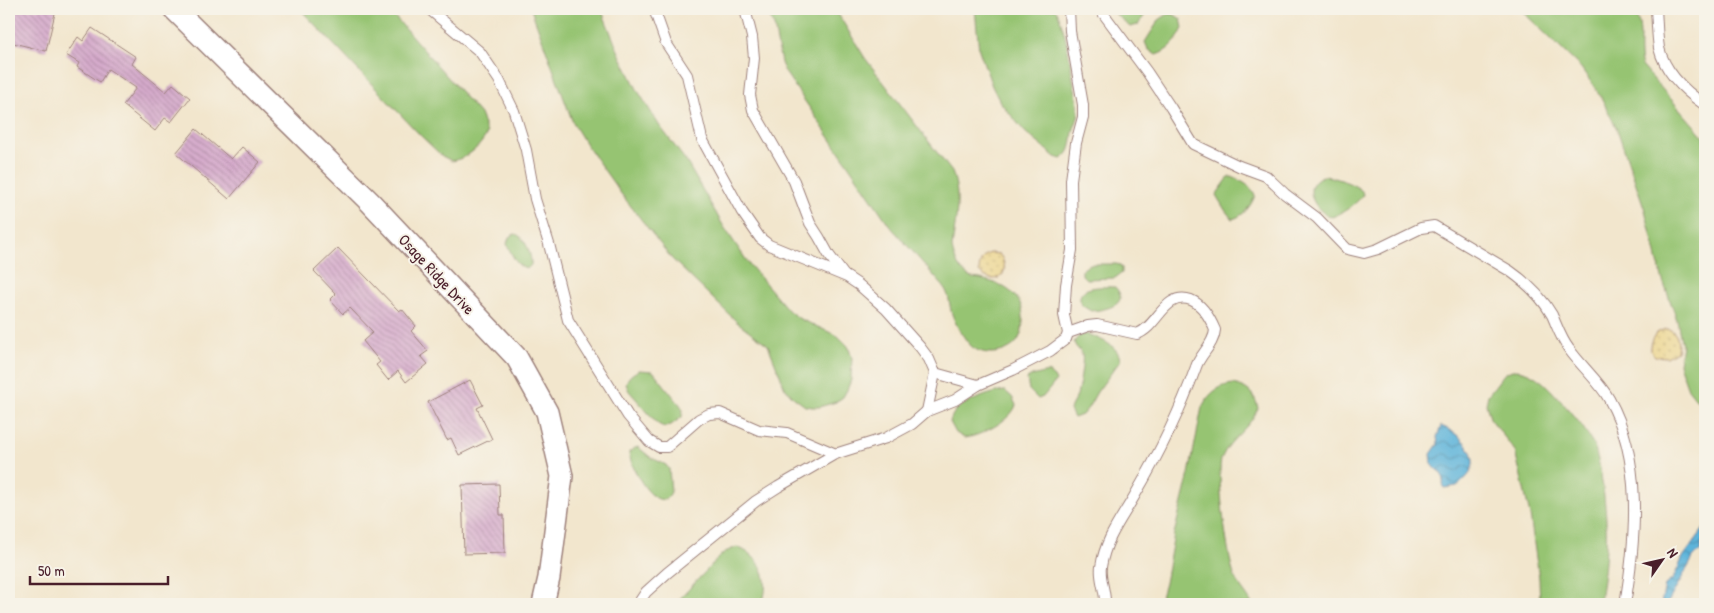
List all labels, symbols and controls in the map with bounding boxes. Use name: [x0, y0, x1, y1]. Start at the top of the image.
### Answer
street label: Osage Ridge Drive: [394, 229, 481, 320]
north arrow: [1636, 536, 1686, 586]
text: N: [1663, 544, 1683, 561]
scale bar: [30, 553, 168, 585]
text: 50 m: [38, 560, 65, 581]

